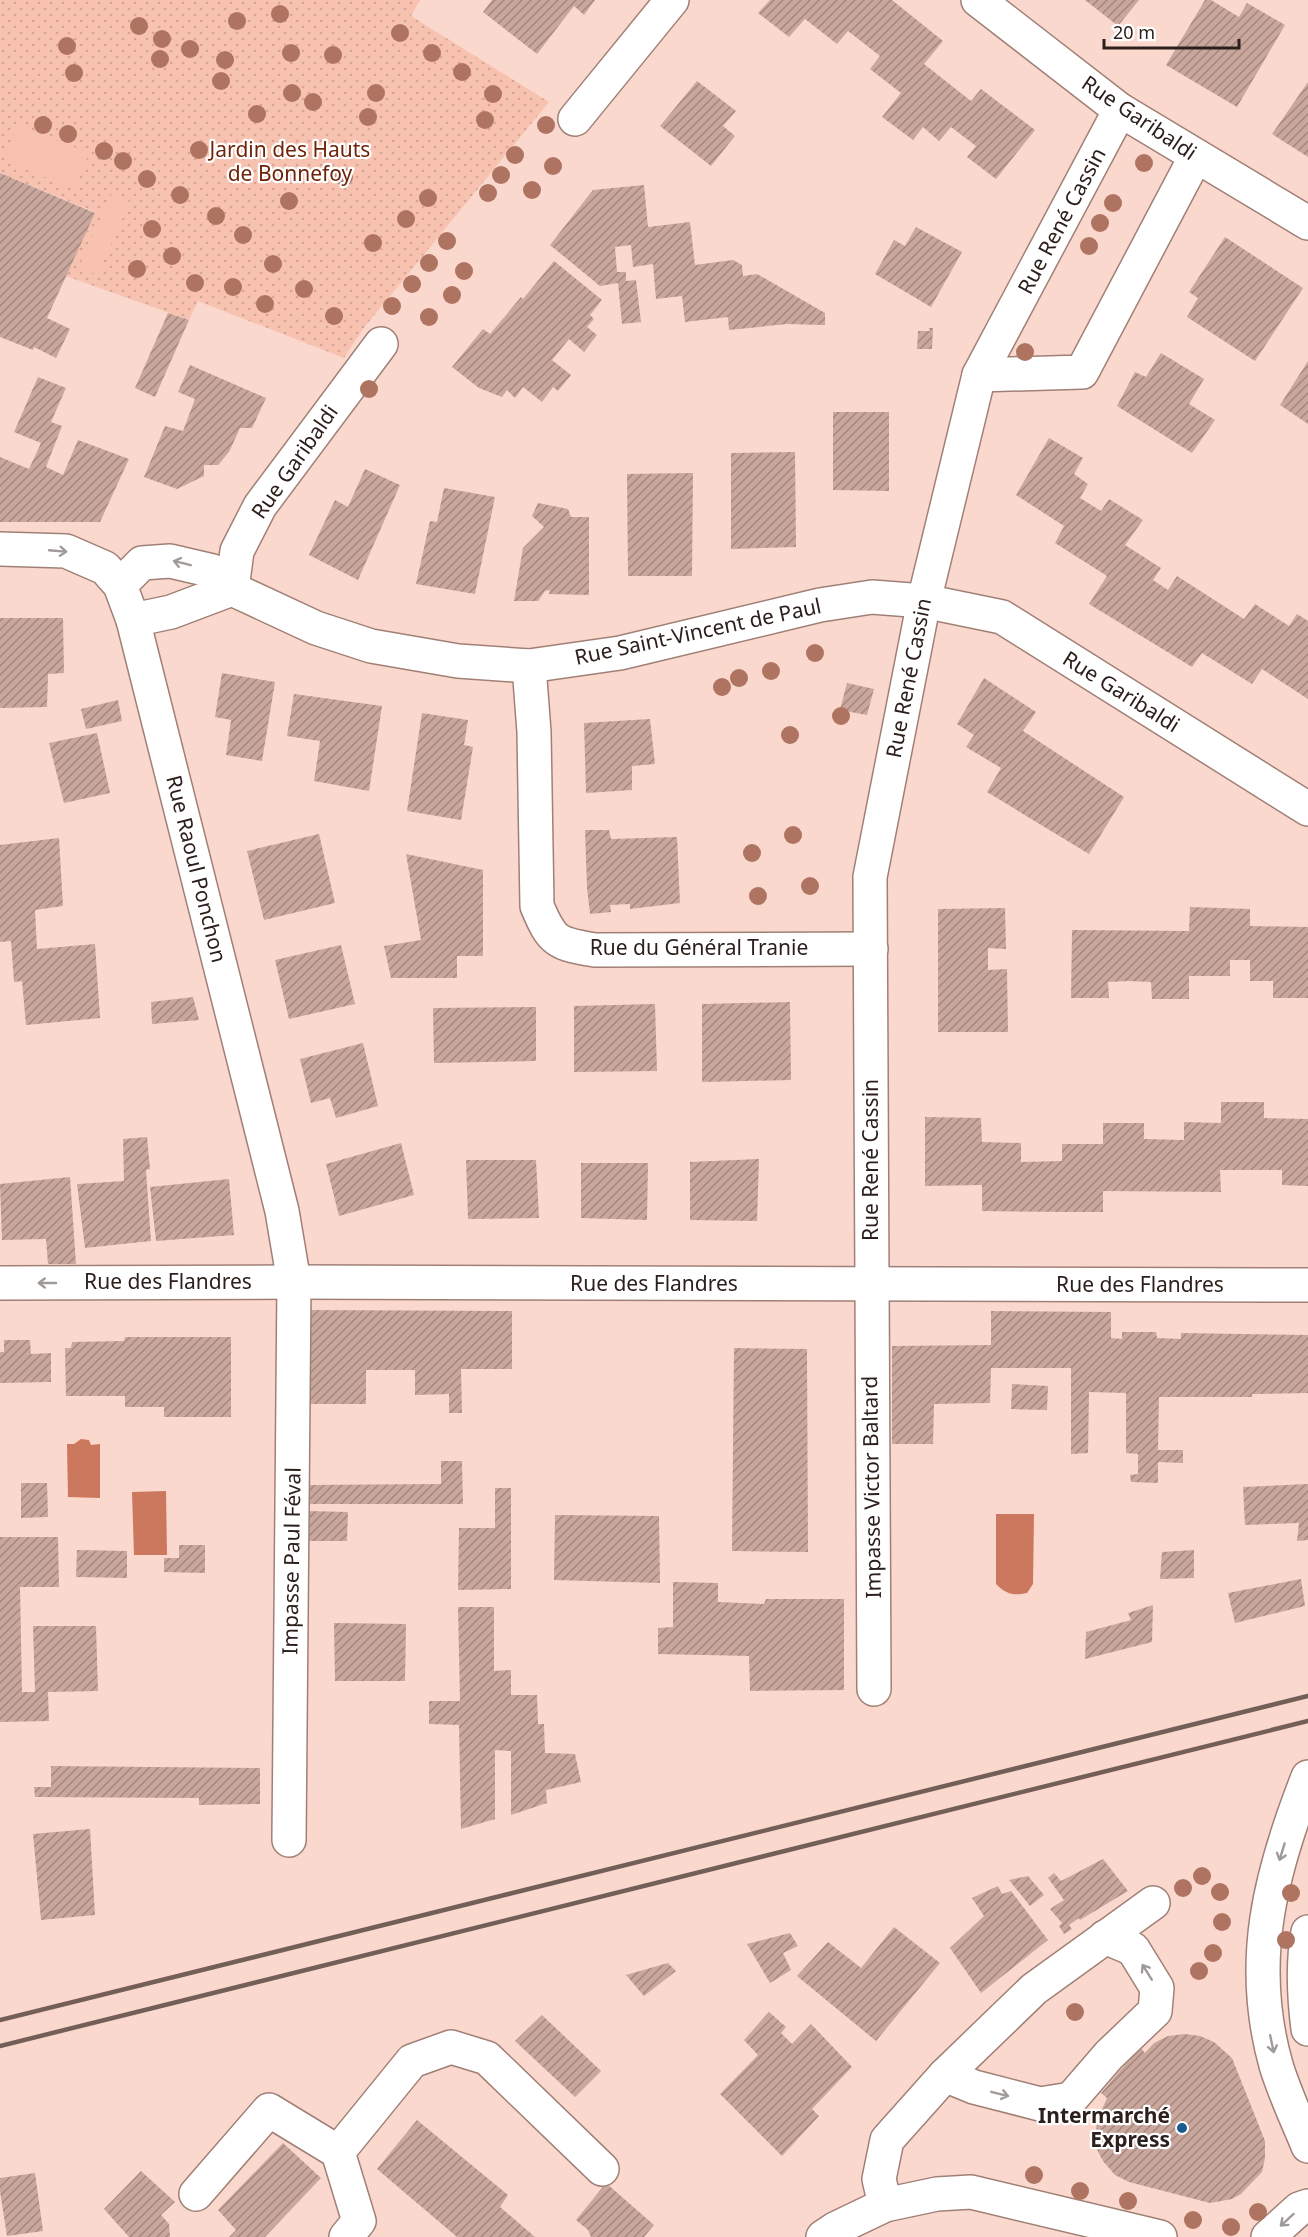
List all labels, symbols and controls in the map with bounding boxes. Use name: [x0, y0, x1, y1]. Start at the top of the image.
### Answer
scale bar: [1104, 12, 1239, 50]
text: 20 m: [1113, 20, 1155, 44]
street label: Rue Garibaldi: [1077, 68, 1202, 166]
park label: Jardin des Hauts de Bonnefoy: [208, 135, 370, 187]
street label: Rue René Cassin: [1011, 142, 1112, 299]
street label: Rue Garibaldi: [245, 399, 344, 524]
one-way arrow: [48, 546, 68, 557]
one-way arrow: [172, 557, 191, 569]
street label: Rue Saint-Vincent de Paul: [572, 591, 824, 671]
street label: Rue René Cassin: [879, 596, 937, 760]
street label: Rue Garibaldi: [1058, 644, 1185, 738]
street label: Rue Raoul Ponchon: [160, 772, 234, 965]
street label: Rue du Général Tranie: [590, 933, 808, 961]
street label: Rue René Cassin: [856, 1079, 884, 1241]
street label: Rue des Flandres: [84, 1267, 252, 1295]
street label: Rue des Flandres: [570, 1269, 738, 1297]
street label: Rue des Flandres: [1056, 1270, 1224, 1298]
one-way arrow: [37, 1277, 57, 1289]
street label: Impasse Victor Baltard: [855, 1375, 887, 1599]
street label: Impasse Paul Féval: [275, 1467, 307, 1655]
one-way arrow: [1276, 1842, 1287, 1861]
one-way arrow: [1141, 1964, 1153, 1981]
one-way arrow: [1267, 2034, 1278, 2053]
one-way arrow: [990, 2088, 1009, 2100]
place label: Intermarché Express: [1038, 2101, 1170, 2153]
marker: Intermarché Express: [1175, 2121, 1189, 2135]
one-way arrow: [1280, 2213, 1295, 2227]

